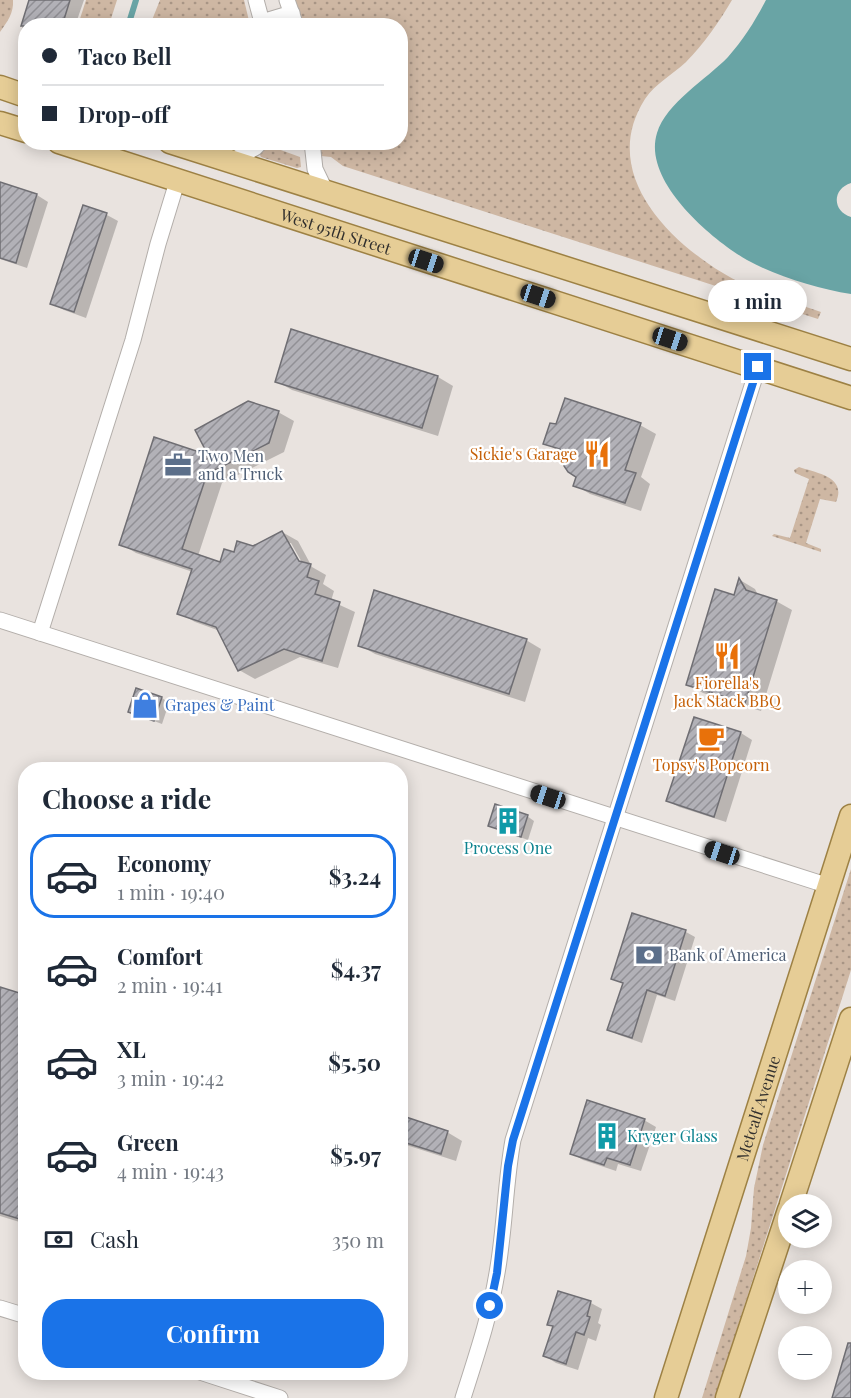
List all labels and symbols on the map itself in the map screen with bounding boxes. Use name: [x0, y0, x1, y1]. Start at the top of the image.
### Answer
street label: West 95th Street: [277, 203, 394, 259]
car: [406, 247, 446, 275]
callout: 1 min: [708, 280, 807, 322]
car: [518, 282, 558, 310]
car: [650, 325, 690, 353]
route end: [744, 353, 771, 380]
restaurant icon: Sickie's Garage: [582, 439, 612, 469]
place label: Sickie's Garage: [470, 443, 577, 464]
place label: Two Men and a Truck: [198, 445, 283, 484]
office icon: Two Men and a Truck: [163, 450, 193, 480]
restaurant icon: Fiorella's Jack Stack BBQ: [712, 641, 742, 671]
place label: Fiorella's Jack Stack BBQ: [672, 672, 782, 711]
shop icon: Grapes & Paint: [130, 690, 160, 720]
place label: Grapes & Paint: [165, 694, 275, 715]
cafe icon: Topsy's Popcorn: [696, 723, 726, 753]
place label: Topsy's Popcorn: [652, 754, 770, 775]
car: [528, 783, 568, 811]
building icon: Process One: [493, 806, 523, 836]
place label: Process One: [464, 837, 552, 858]
car: [702, 839, 742, 867]
bank icon: Bank of America: [634, 940, 664, 970]
place label: Bank of America: [669, 944, 787, 965]
street label: Metcalf Avenue: [731, 1053, 784, 1163]
building icon: Kryger Glass: [592, 1121, 622, 1151]
place label: Kryger Glass: [627, 1125, 718, 1146]
route start: [476, 1292, 503, 1319]

